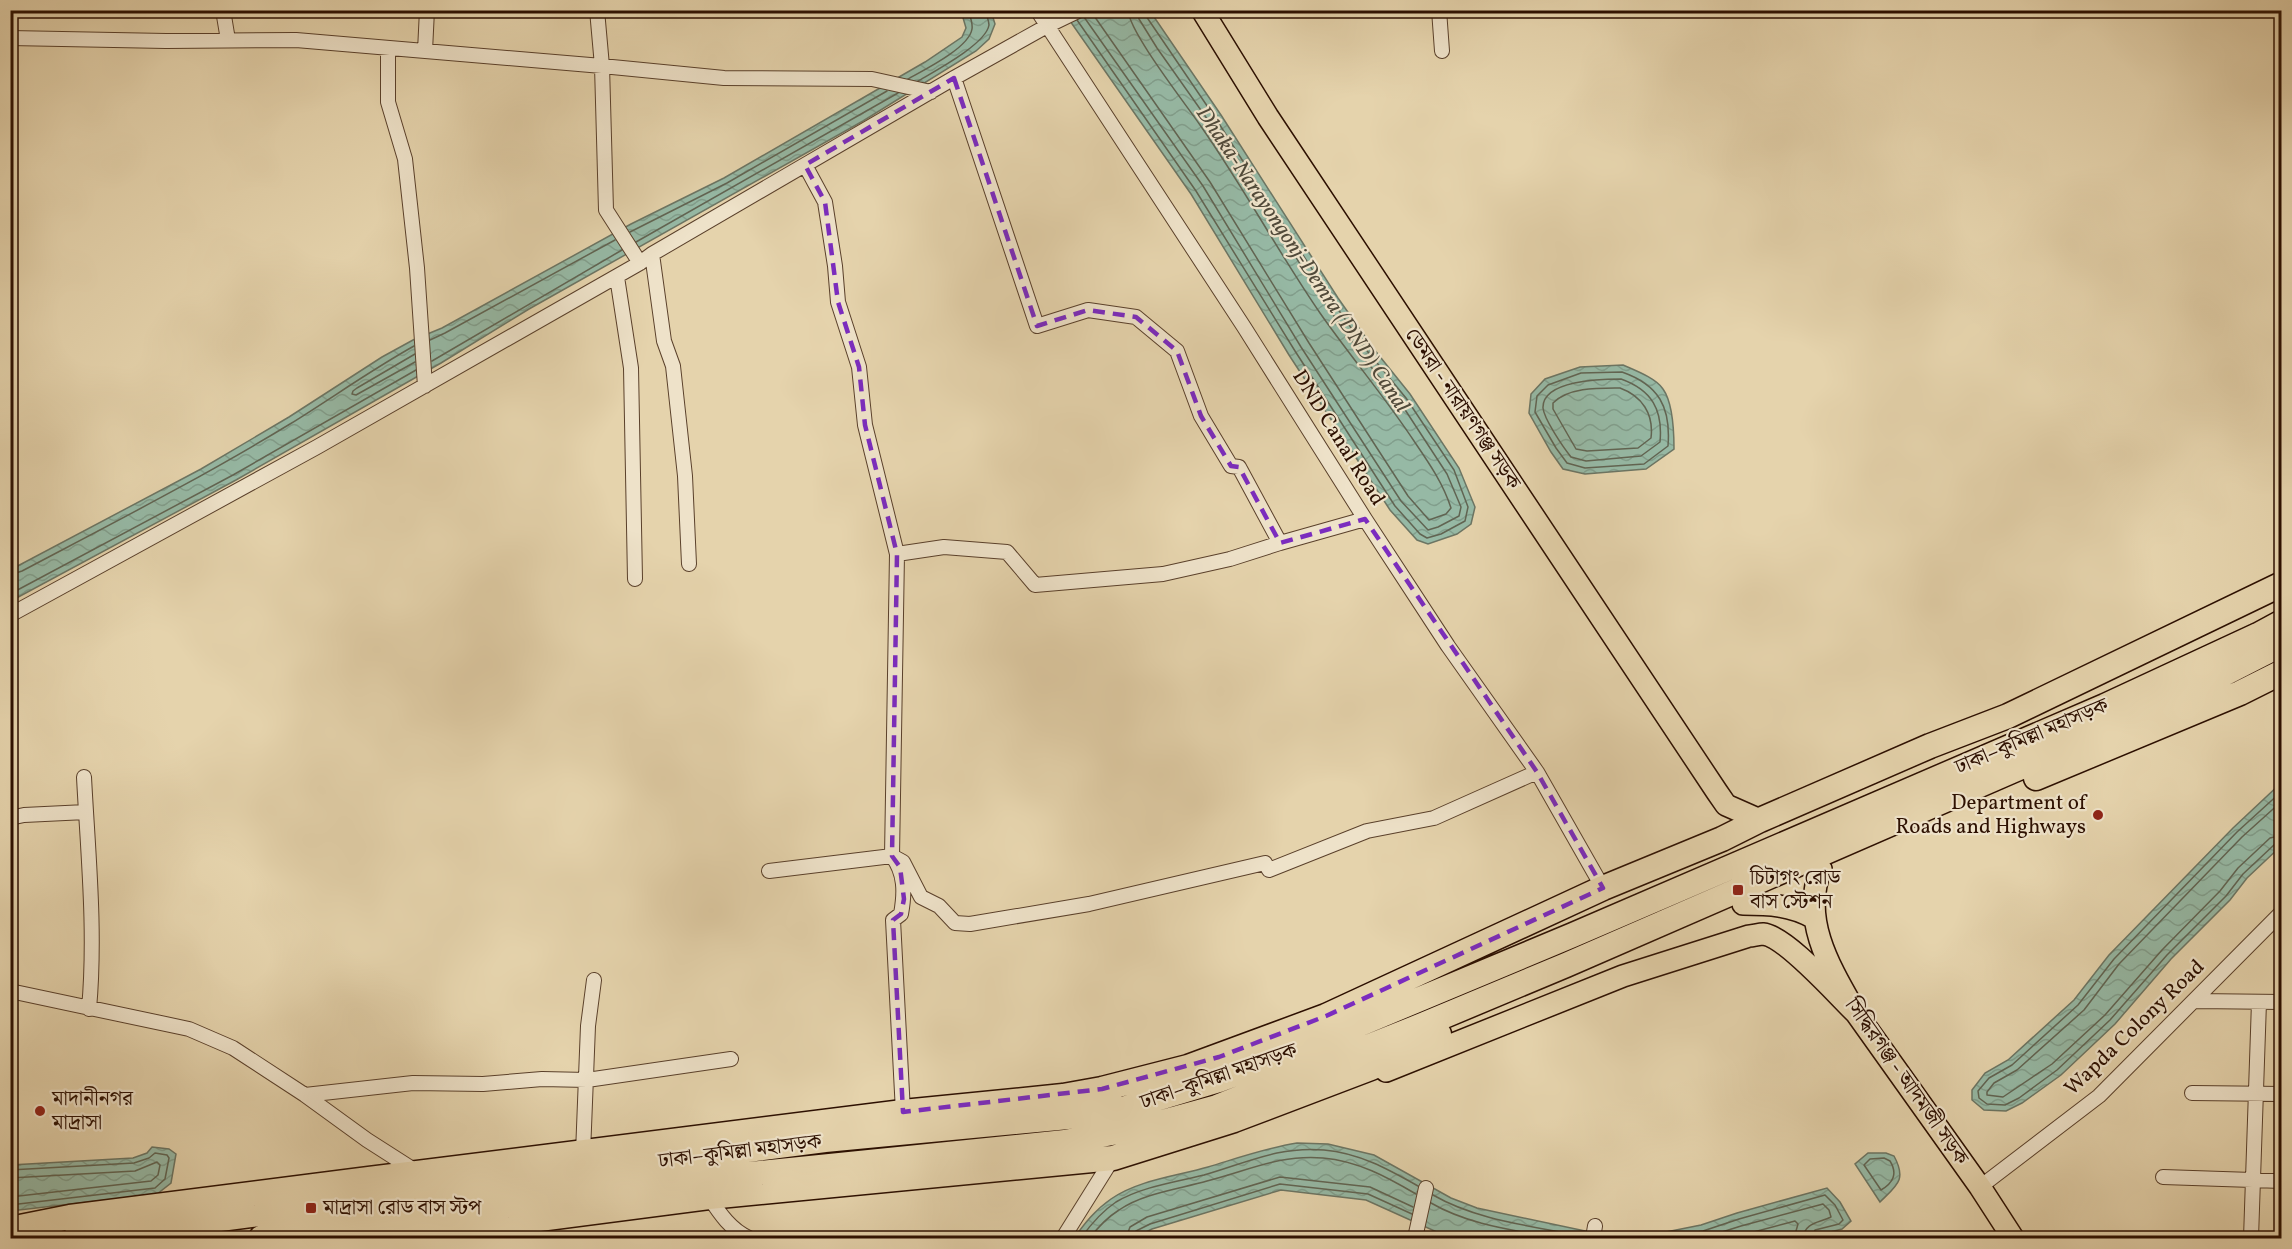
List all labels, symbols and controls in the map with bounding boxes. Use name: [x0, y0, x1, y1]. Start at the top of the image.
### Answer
water label: Dhaka-Narayongonj-Demra (DND) Canal: [1187, 101, 1417, 420]
street label: ডেমরা - নারায়ণগঞ্জ সড়ক: [1397, 323, 1528, 496]
street label: DND Canal Road: [1284, 364, 1392, 512]
street label: ঢাকা–কুমিল্লা মহাসড়ক: [1950, 691, 2114, 783]
place label: Department of Roads and Highways: [1895, 789, 2088, 842]
marker: Department of Roads and Highways: [2091, 808, 2105, 822]
place label: চিটাগং রোড বাস স্টেশন: [1749, 864, 1841, 917]
marker: চিটাগং রোড বাস স্টেশন: [1731, 883, 1745, 897]
street label: Wapda Colony Road: [2058, 953, 2212, 1103]
street label: সিদ্ধিরগঞ্জ - আদমজী সড়ক: [1837, 992, 1975, 1172]
street label: ঢাকা–কুমিল্লা মহাসড়ক: [1136, 1036, 1302, 1118]
place label: মাদানীনগর মাদ্রাসা: [51, 1085, 134, 1138]
marker: মাদানীনগর মাদ্রাসা: [33, 1104, 47, 1118]
street label: ঢাকা–কুমিল্লা মহাসড়ক: [656, 1127, 824, 1177]
place label: মাদ্রাসা রোড বাস স্টপ: [322, 1194, 482, 1223]
marker: মাদ্রাসা রোড বাস স্টপ: [304, 1201, 318, 1215]

